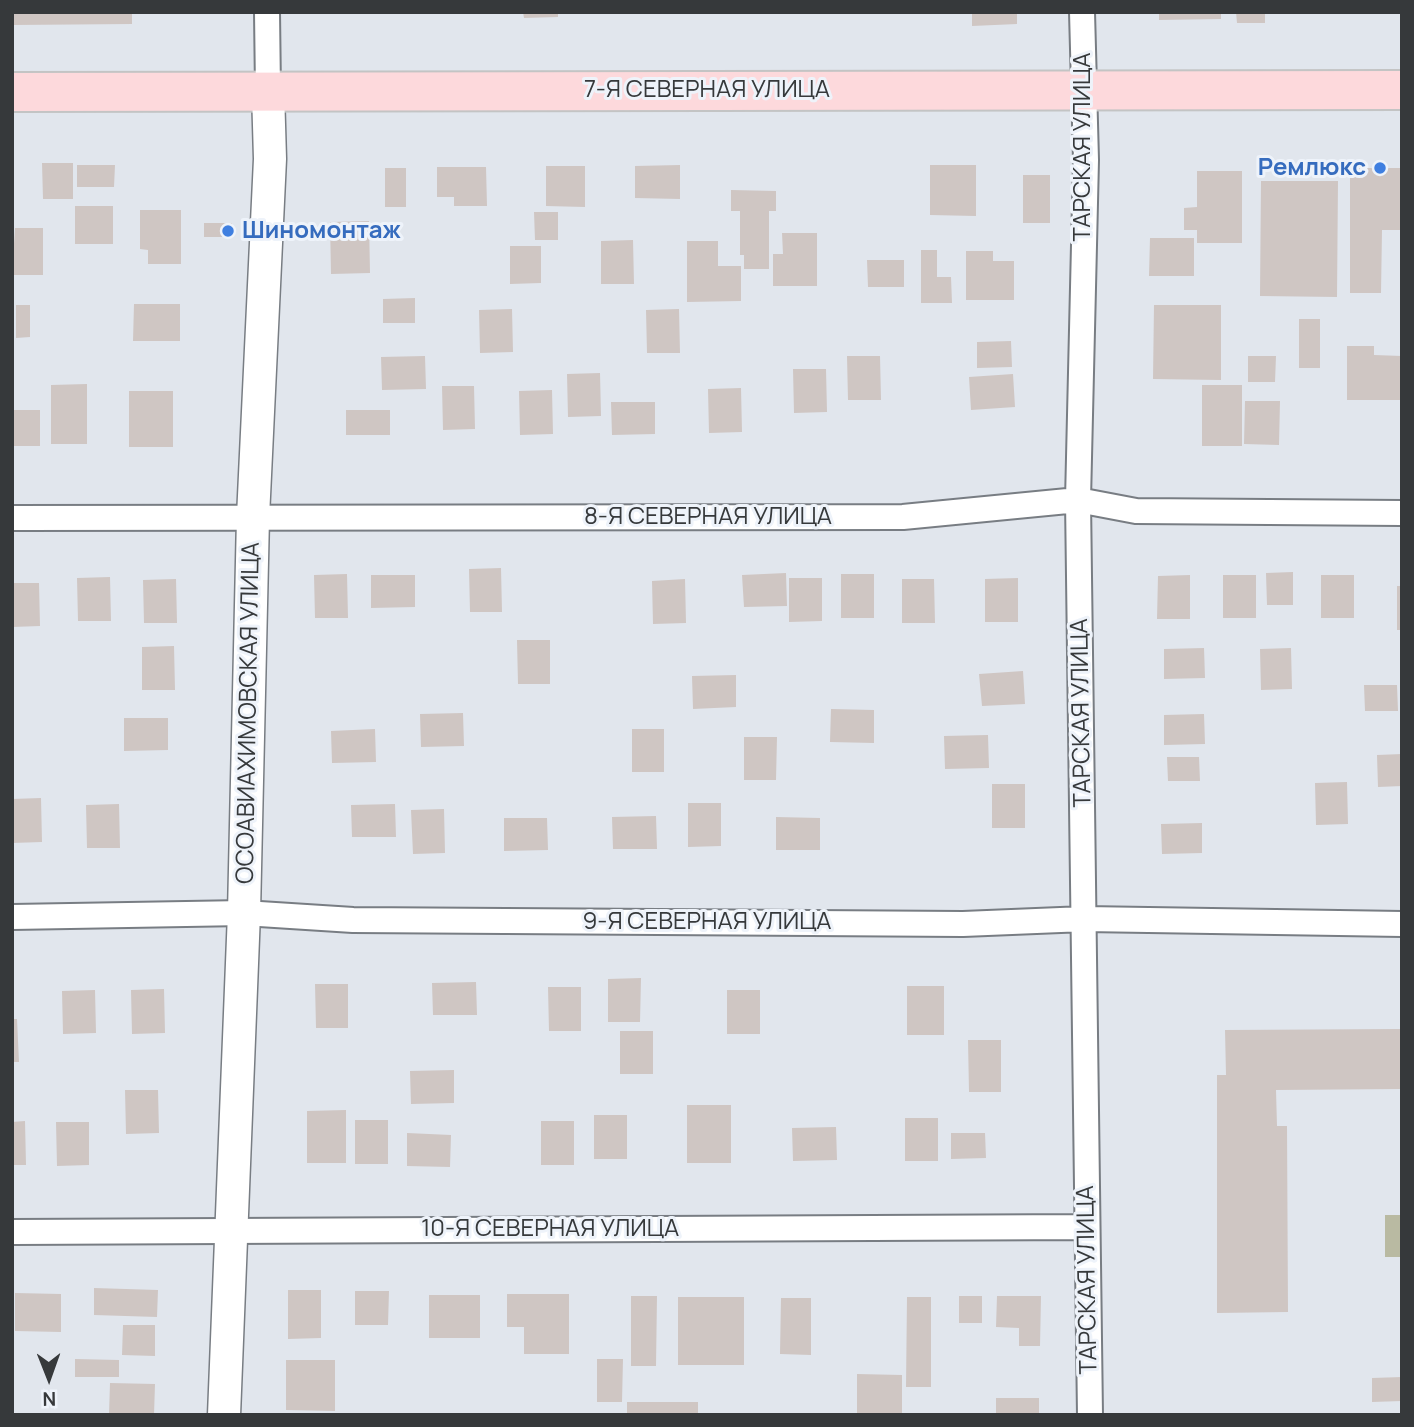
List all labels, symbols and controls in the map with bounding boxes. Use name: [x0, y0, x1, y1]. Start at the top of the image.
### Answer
street label: ТАРСКАЯ УЛИЦА: [1069, 53, 1097, 241]
street label: 7-Я СЕВЕРНАЯ УЛИЦА: [584, 76, 830, 104]
place label: Ремлюкс: [1258, 154, 1366, 182]
marker: Ремлюкс: [1372, 160, 1388, 176]
place label: Шиномонтаж: [242, 217, 401, 245]
marker: Шиномонтаж: [220, 223, 236, 239]
street label: 8-Я СЕВЕРНАЯ УЛИЦА: [584, 503, 832, 531]
street label: ОСОАВИАХИМОВСКАЯ УЛИЦА: [232, 542, 266, 884]
street label: ТАРСКАЯ УЛИЦА: [1066, 618, 1098, 808]
street label: 9-Я СЕВЕРНАЯ УЛИЦА: [582, 908, 832, 936]
street label: ТАРСКАЯ УЛИЦА: [1072, 1185, 1104, 1375]
street label: 10-Я СЕВЕРНАЯ УЛИЦА: [421, 1215, 679, 1243]
north arrow: [14, 1343, 84, 1413]
text: N: [42, 1386, 56, 1412]

